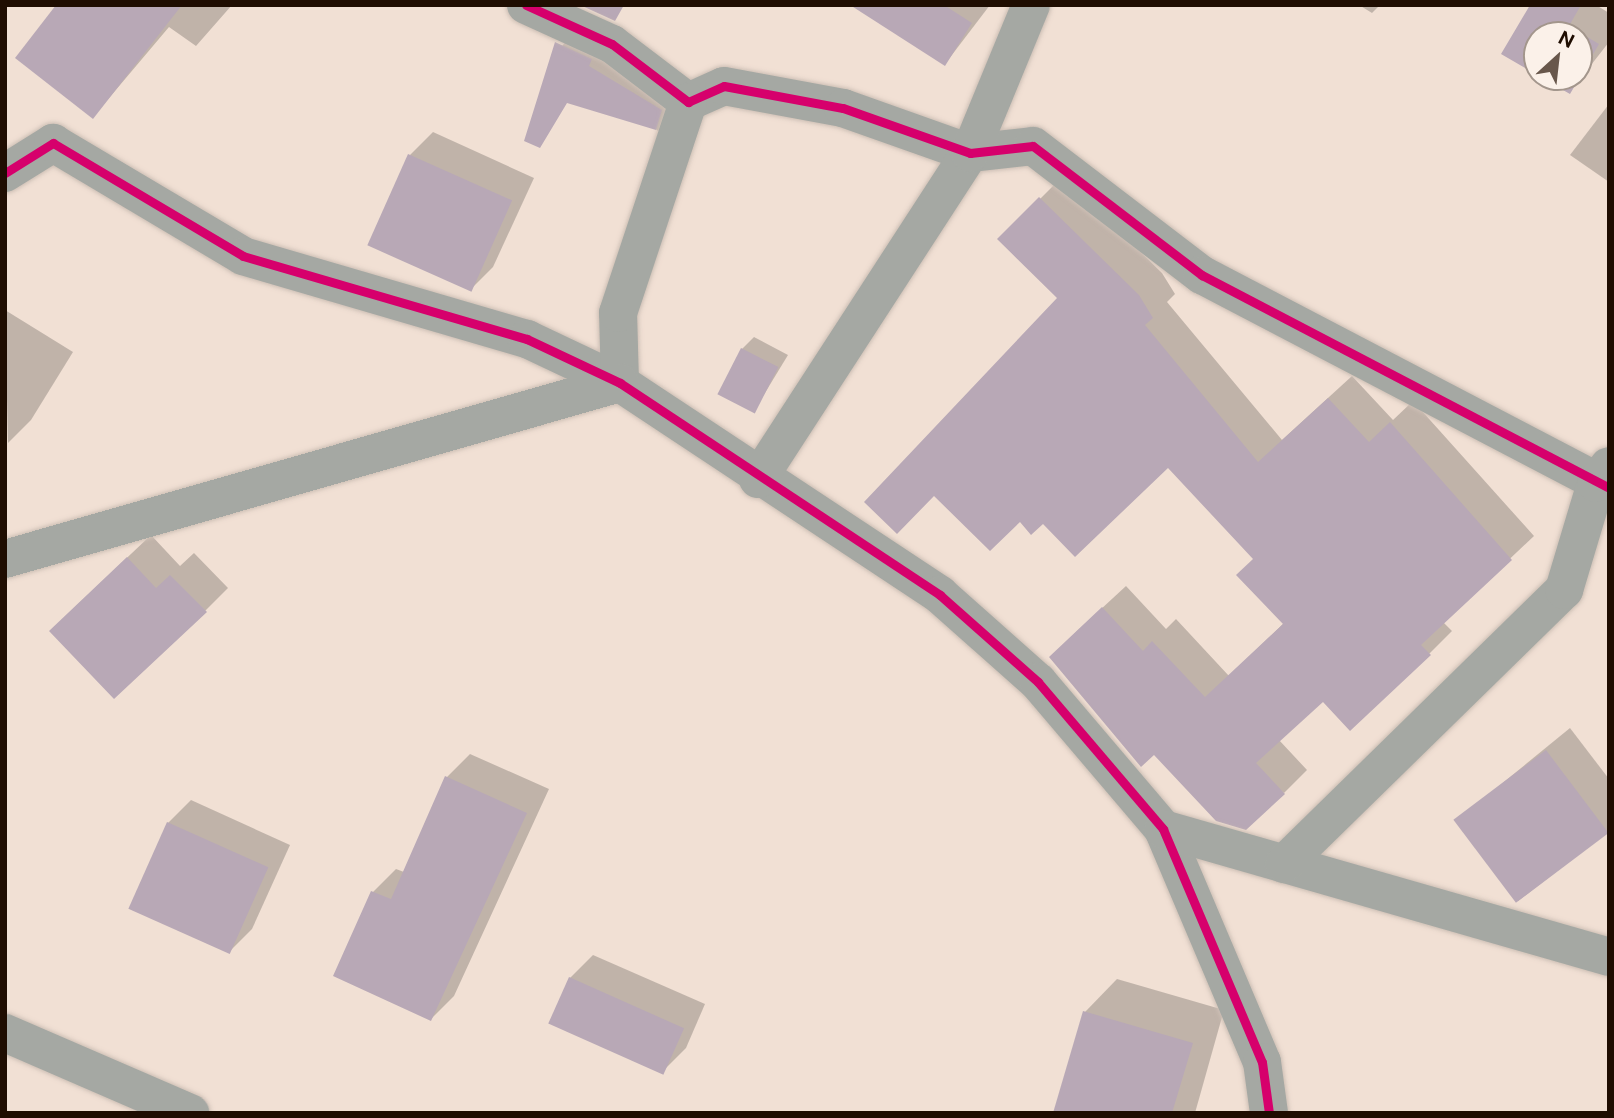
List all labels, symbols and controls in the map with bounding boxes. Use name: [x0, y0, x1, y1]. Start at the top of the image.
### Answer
north arrow: [1523, 21, 1593, 91]
text: N: [1555, 26, 1578, 52]

